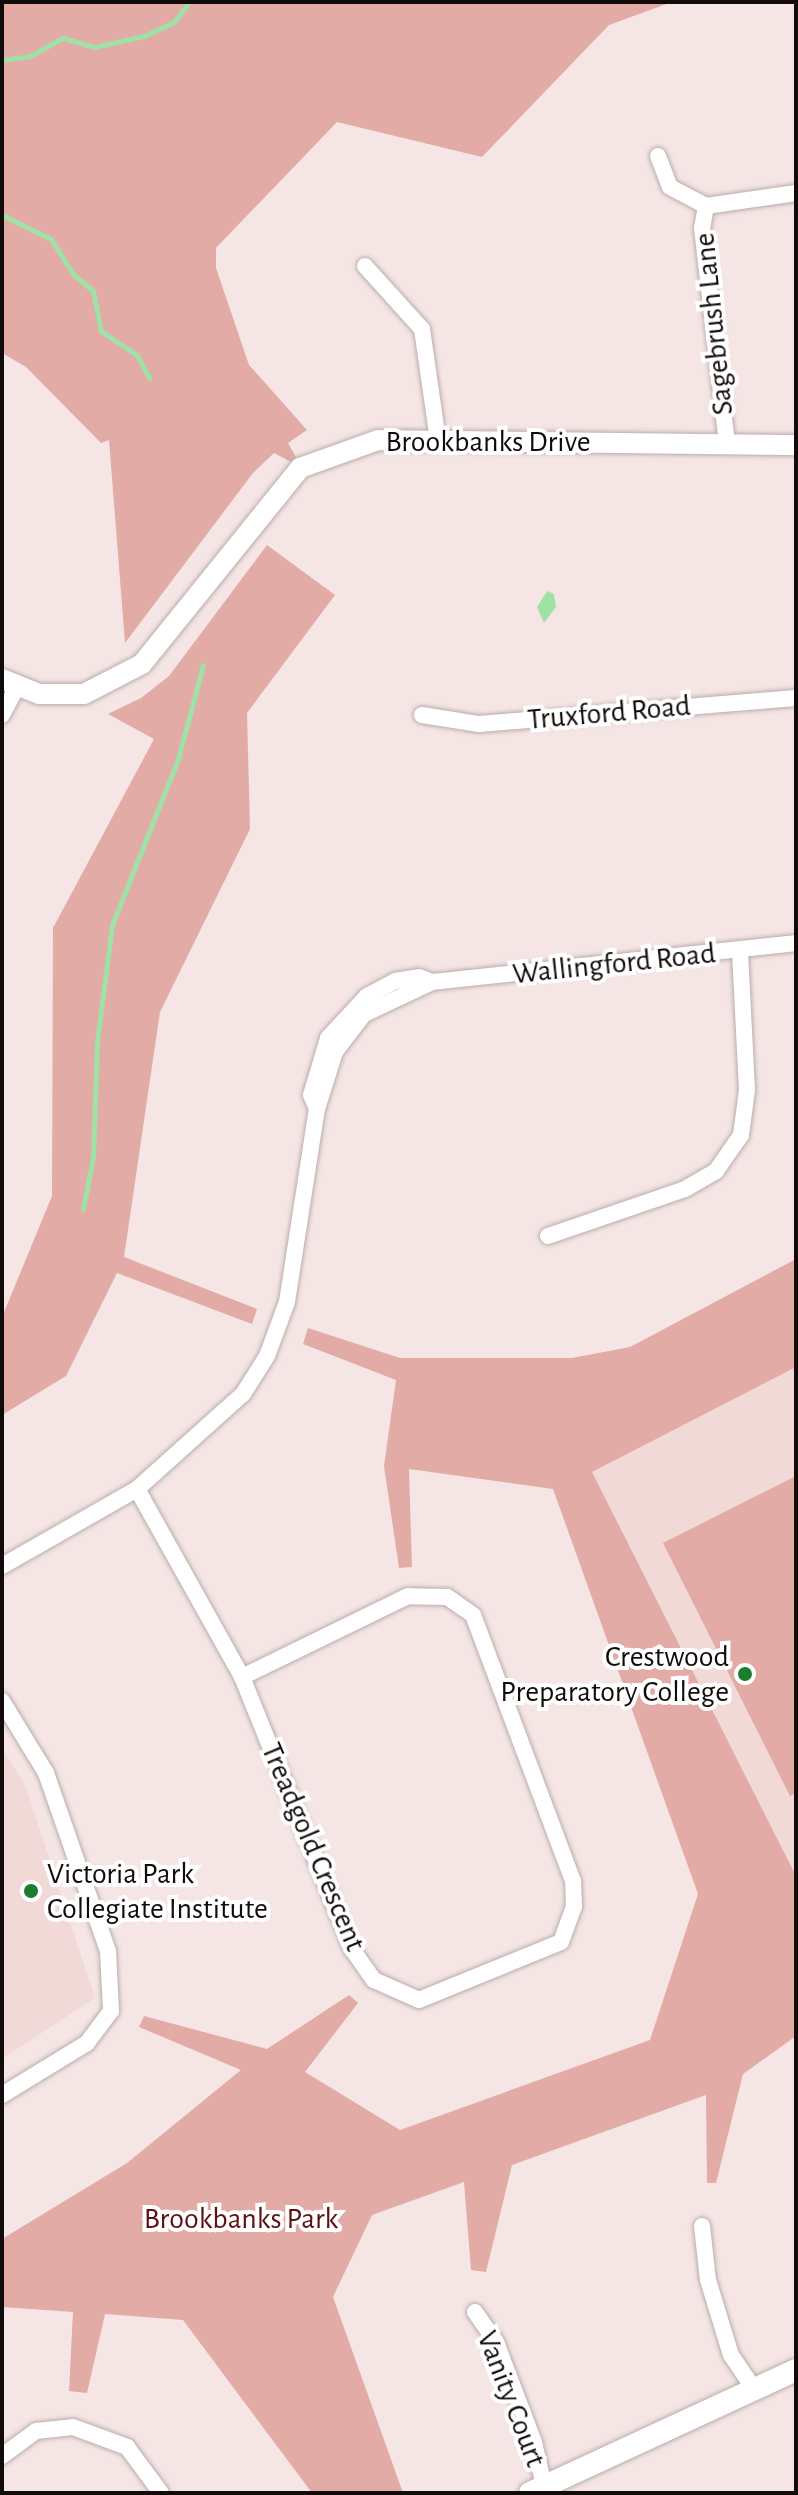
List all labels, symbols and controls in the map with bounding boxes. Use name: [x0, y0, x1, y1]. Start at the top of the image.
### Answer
street label: Sagebrush Lane: [687, 231, 741, 417]
street label: Brookbanks Drive: [385, 424, 591, 460]
street label: Truxford Road: [526, 688, 692, 738]
street label: Wallingford Road: [511, 935, 717, 993]
place label: Crestwood Preparatory College: [500, 1639, 729, 1710]
marker: Crestwood Preparatory College: [736, 1665, 754, 1683]
street label: Treadgold Crescent: [253, 1737, 373, 1957]
place label: Victoria Park Collegiate Institute: [47, 1856, 268, 1926]
marker: Victoria Park Collegiate Institute: [22, 1882, 40, 1900]
park label: Brookbanks Park: [144, 2201, 338, 2237]
street label: Vanity Court: [469, 2326, 553, 2472]

